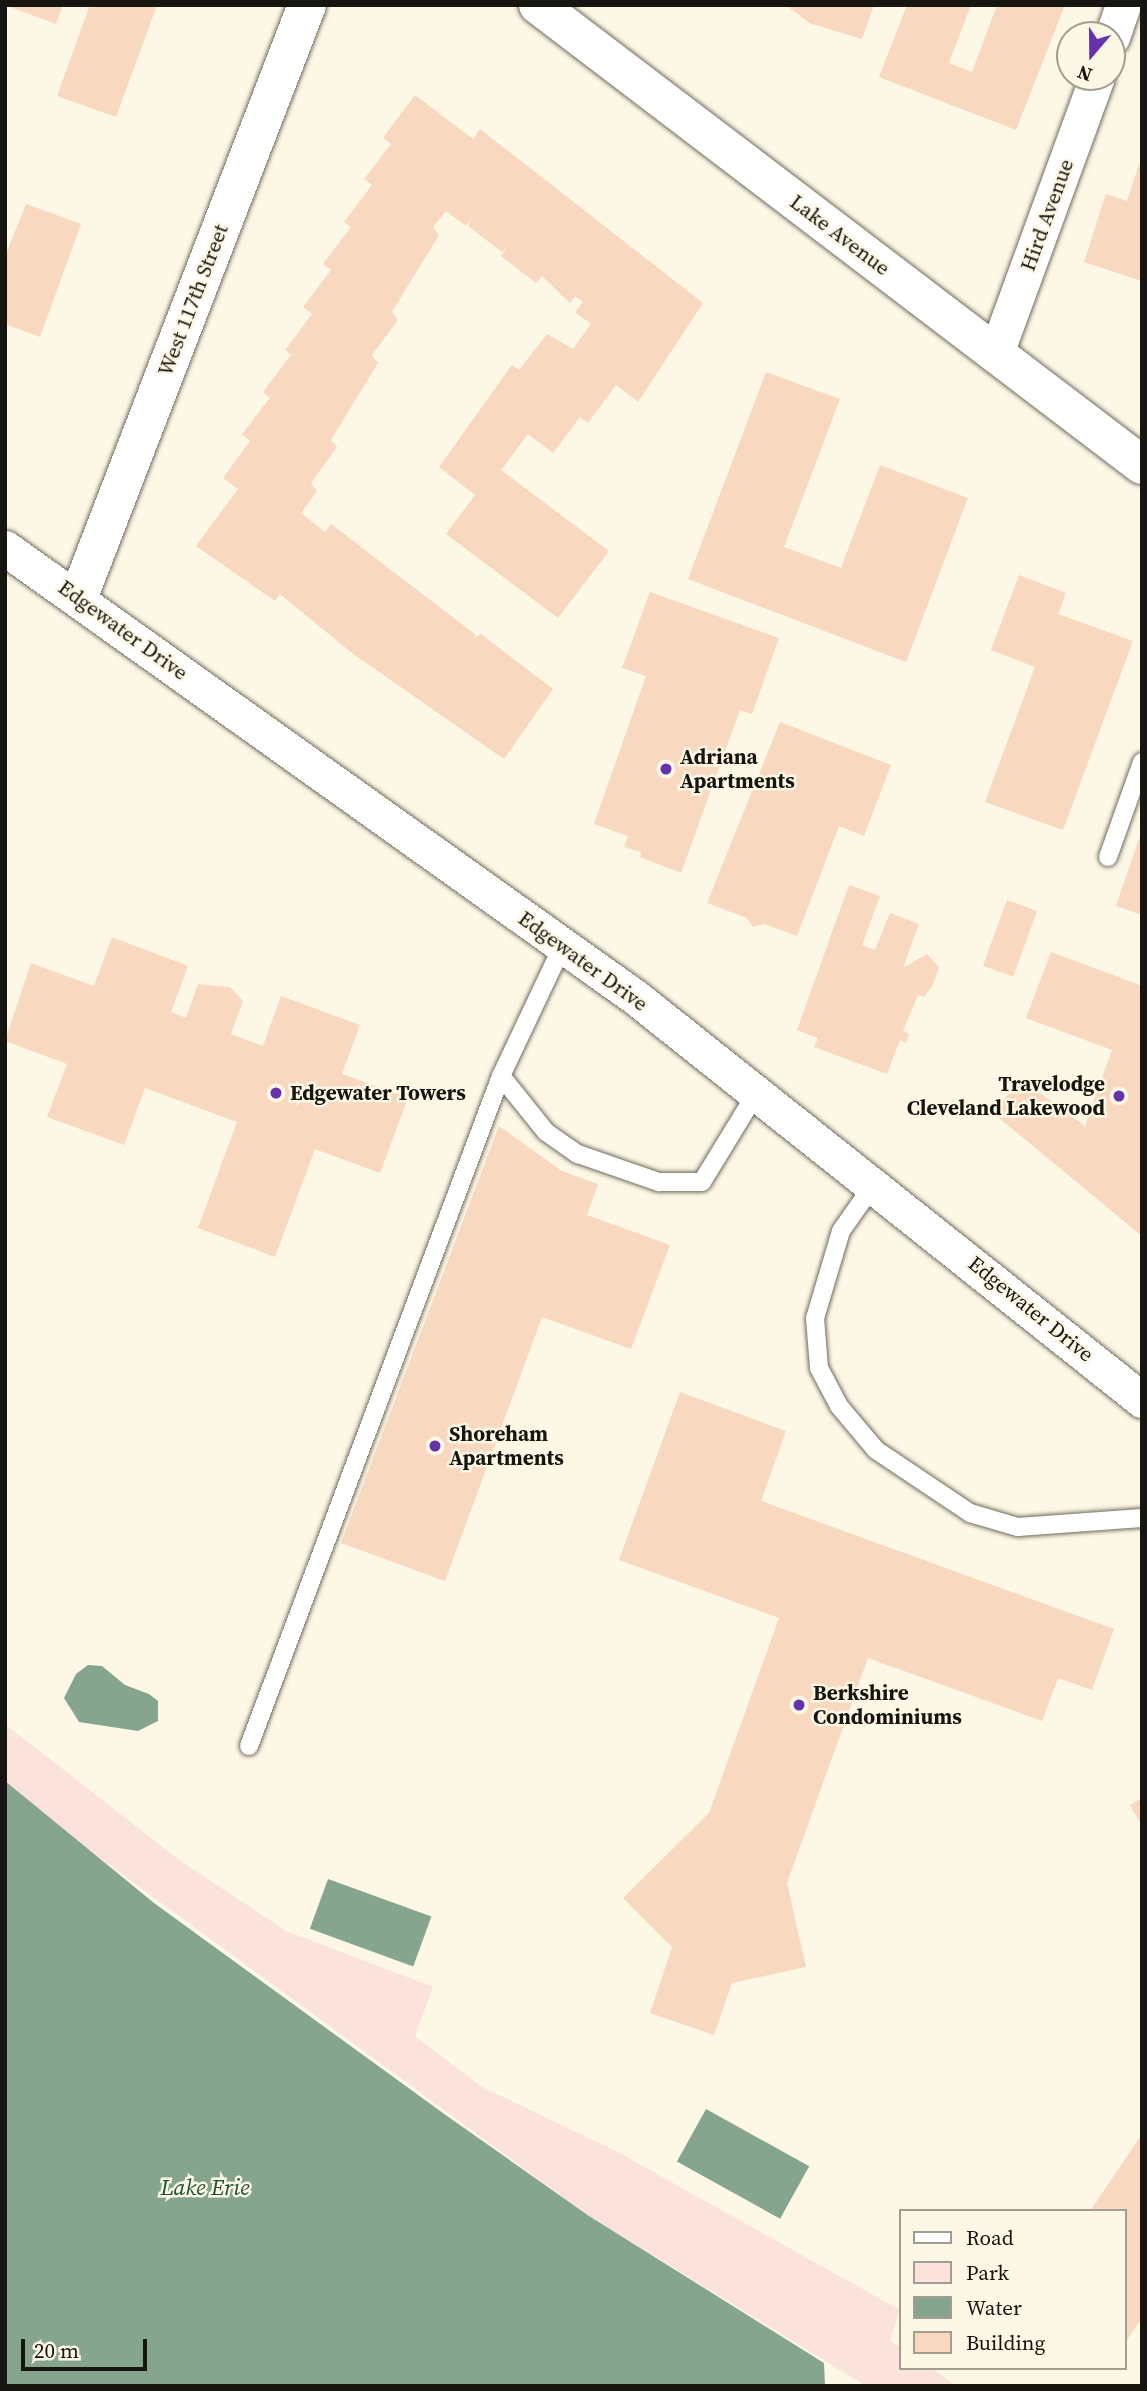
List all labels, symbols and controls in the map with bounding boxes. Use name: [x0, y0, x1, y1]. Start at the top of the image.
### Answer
north arrow: [1056, 21, 1126, 91]
text: N: [1074, 59, 1095, 88]
street label: Hird Avenue: [1015, 156, 1079, 274]
street label: Lake Avenue: [785, 189, 895, 281]
street label: West 117th Street: [152, 221, 234, 379]
street label: Edgewater Drive: [53, 575, 193, 685]
place label: Adriana Apartments: [680, 744, 795, 794]
marker: Adriana Apartments: [658, 761, 674, 777]
street label: Edgewater Drive: [513, 906, 653, 1016]
place label: Travelodge Cleveland Lakewood: [907, 1071, 1105, 1121]
place label: Edgewater Towers: [290, 1080, 466, 1106]
marker: Edgewater Towers: [268, 1085, 284, 1101]
marker: Travelodge Cleveland Lakewood: [1111, 1088, 1127, 1104]
street label: Edgewater Drive: [963, 1251, 1099, 1367]
place label: Shoreham Apartments: [449, 1421, 564, 1471]
marker: Shoreham Apartments: [427, 1438, 443, 1454]
place label: Berkshire Condominiums: [813, 1680, 962, 1730]
marker: Berkshire Condominiums: [791, 1697, 807, 1713]
water label: Lake Erie: [160, 2173, 250, 2201]
legend: [898, 2209, 1126, 2370]
text: Road: [966, 2223, 1014, 2252]
text: Park: [966, 2258, 1009, 2287]
text: Water: [966, 2293, 1022, 2322]
scale bar: [24, 2324, 150, 2368]
text: Building: [966, 2328, 1045, 2357]
text: 20 m: [34, 2336, 79, 2365]

